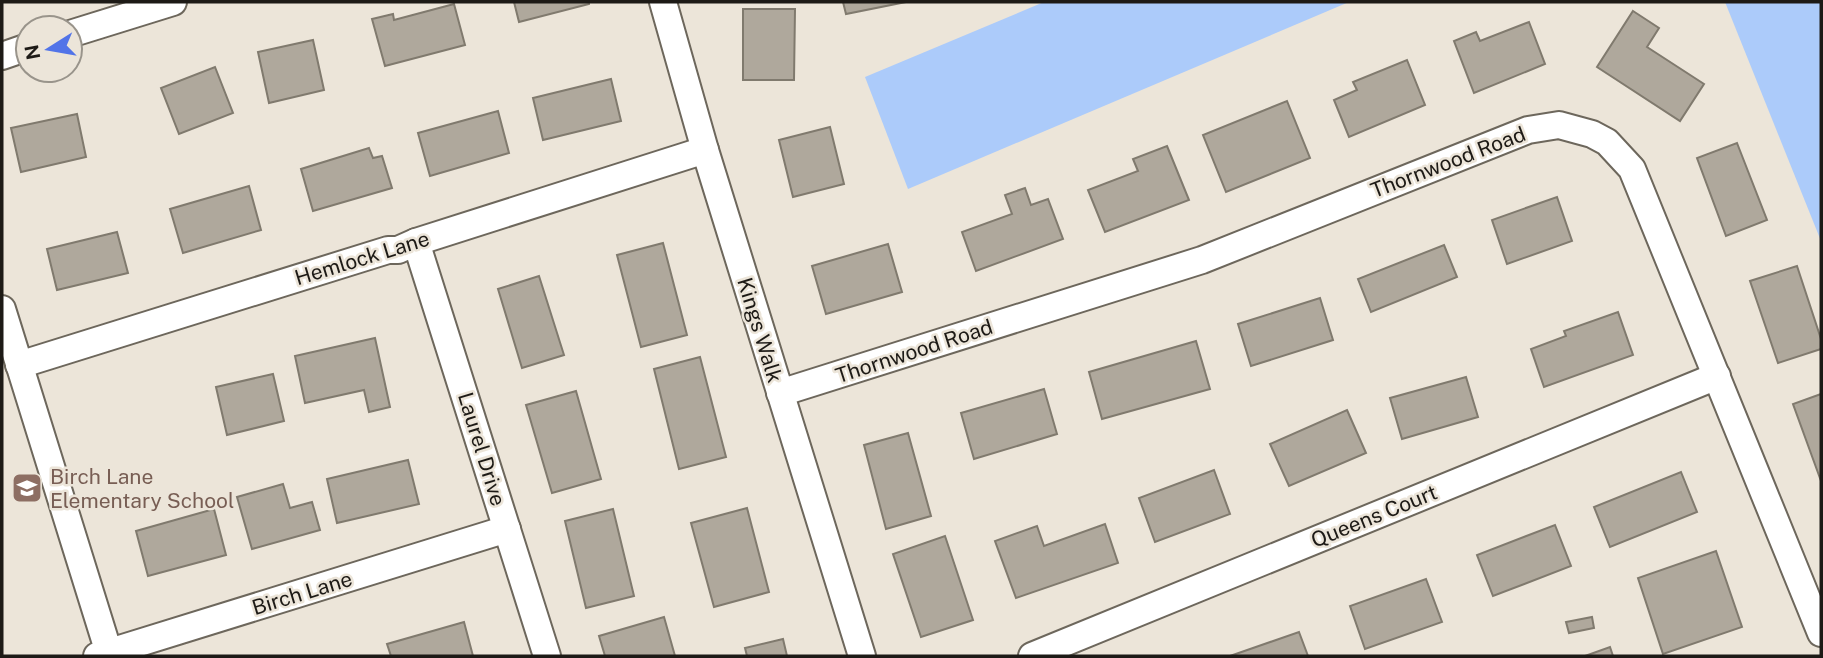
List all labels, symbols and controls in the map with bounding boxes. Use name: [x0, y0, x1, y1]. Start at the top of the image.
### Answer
north arrow: [14, 14, 84, 84]
text: N: [20, 43, 45, 62]
street label: Thornwood Road: [1367, 121, 1529, 203]
street label: Hemlock Lane: [292, 226, 432, 290]
street label: Kings Walk: [732, 275, 788, 386]
street label: Thornwood Road: [832, 314, 996, 388]
street label: Laurel Drive: [453, 389, 511, 509]
place label: Birch Lane Elementary School: [50, 464, 234, 513]
school or university icon: Birch Lane Elementary School: [10, 471, 44, 505]
street label: Queens Court: [1307, 479, 1441, 553]
street label: Birch Lane: [249, 566, 355, 620]

